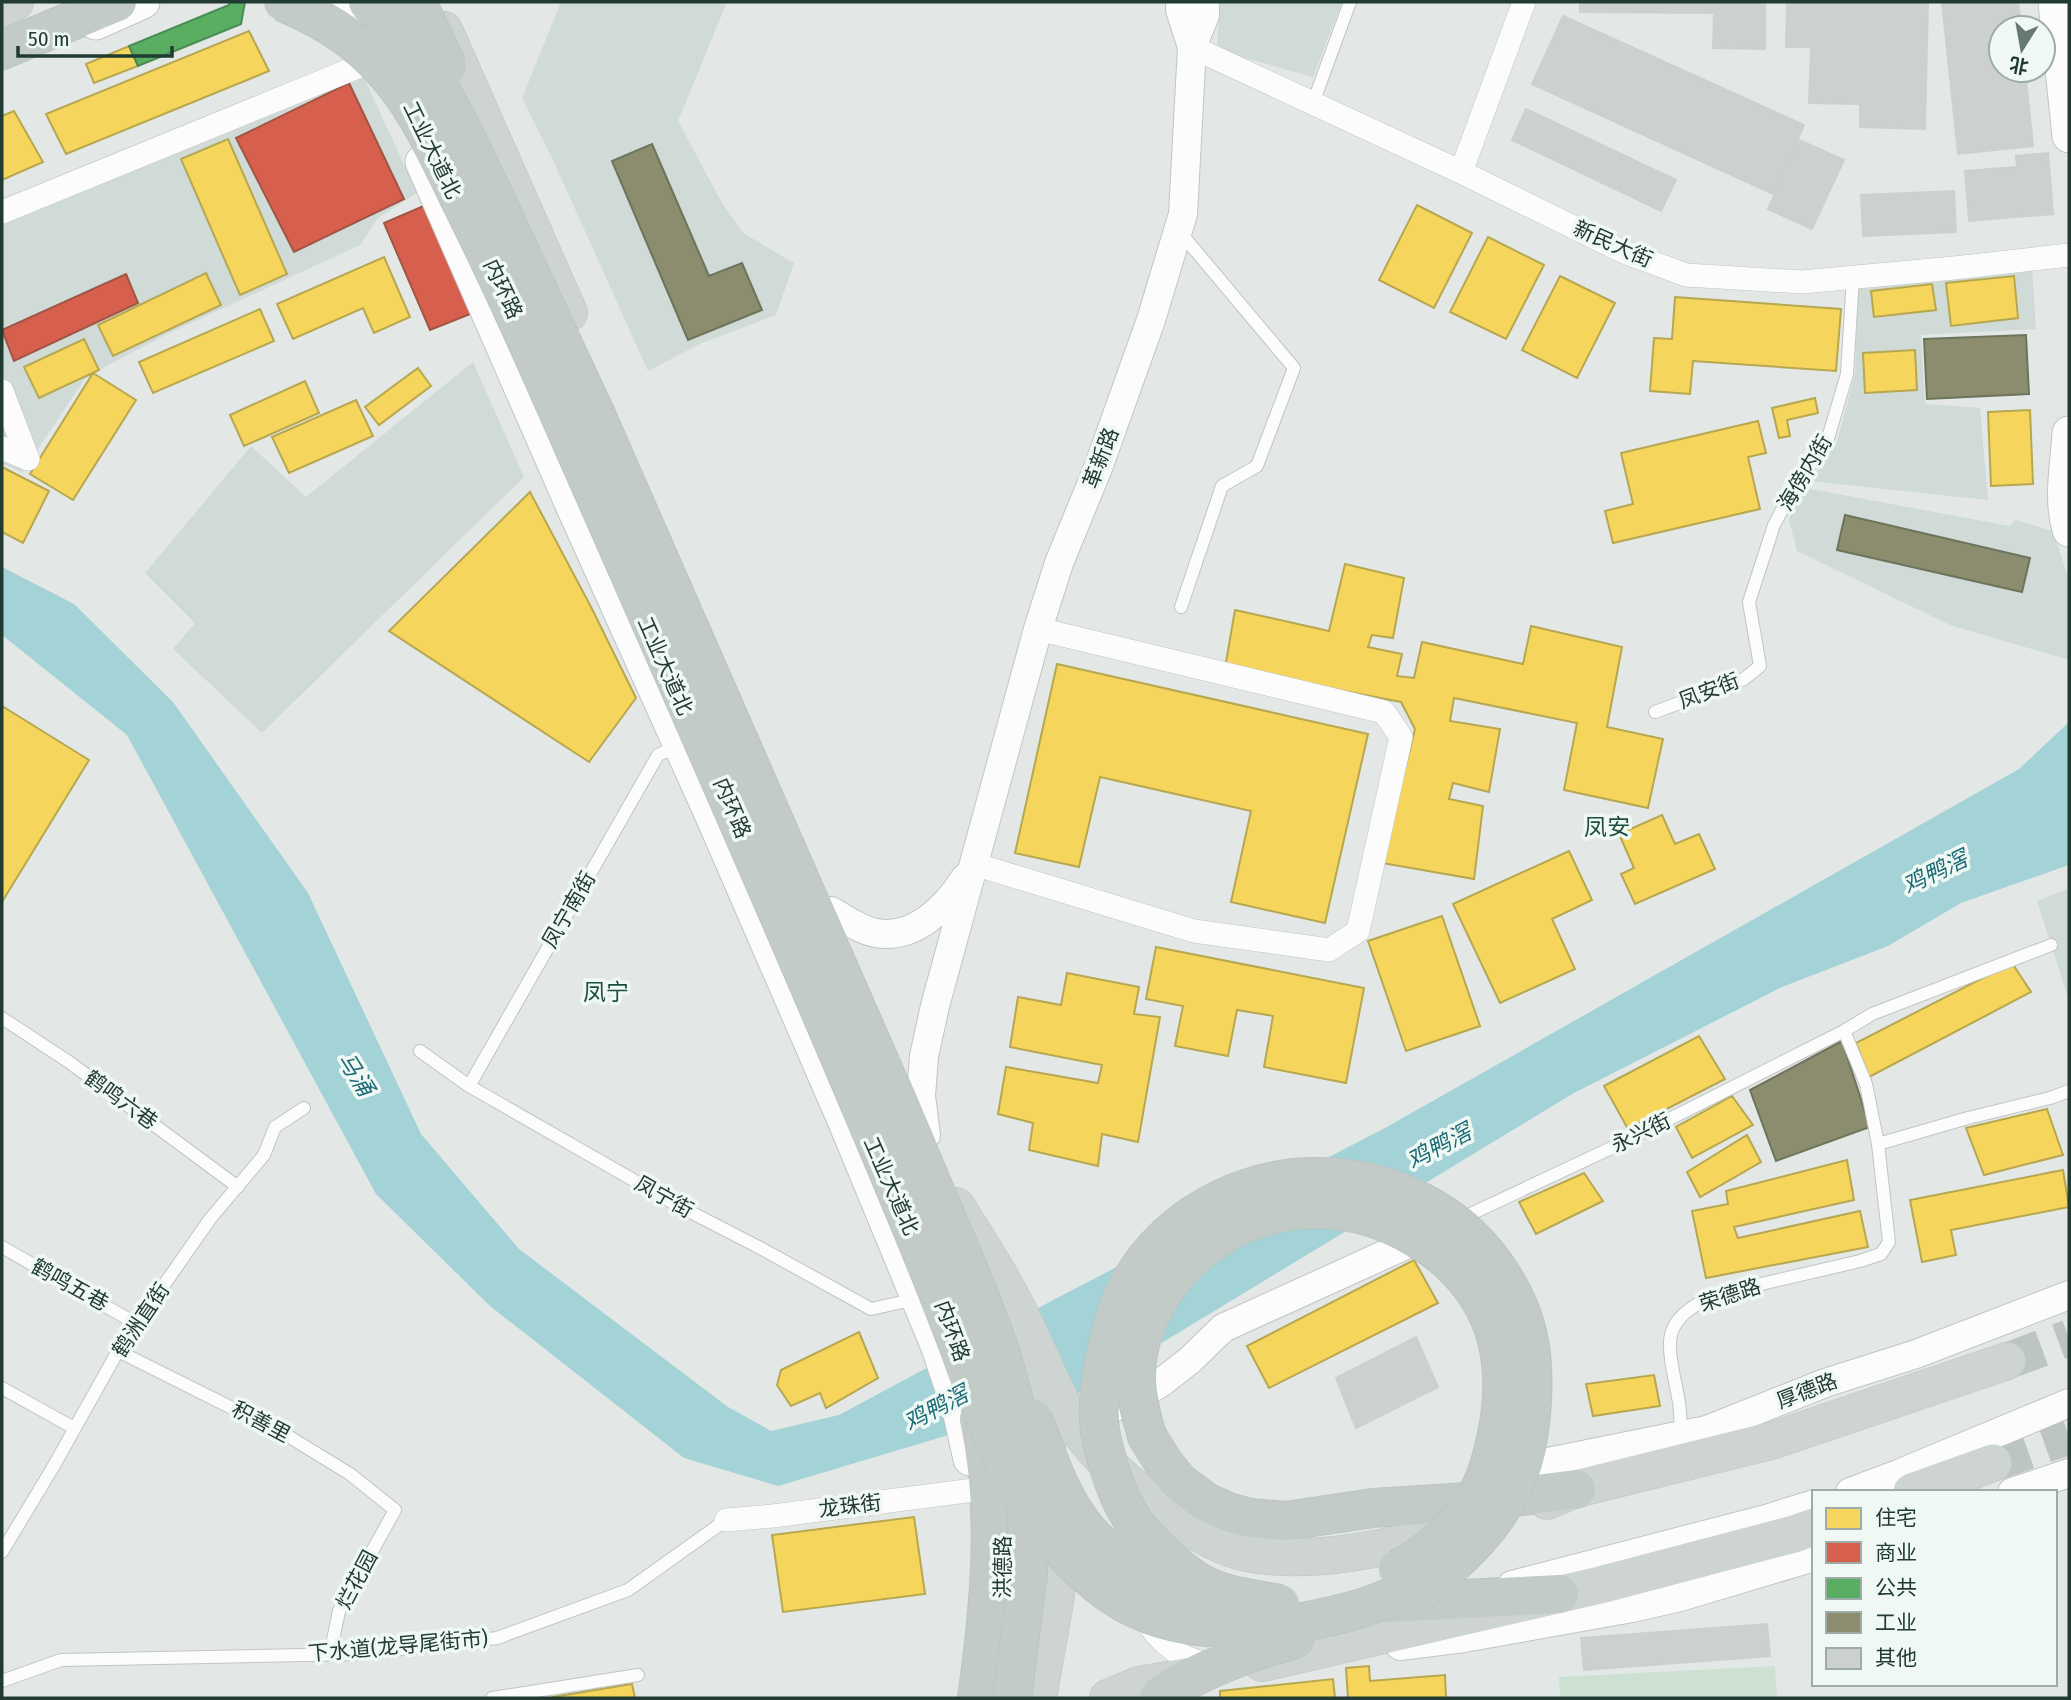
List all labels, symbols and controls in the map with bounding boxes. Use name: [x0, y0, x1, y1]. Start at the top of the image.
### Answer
scale bar: [18, 14, 172, 58]
north arrow: [1987, 14, 2057, 84]
text: 50 m: [28, 26, 70, 52]
text: 北: [2007, 52, 2030, 78]
street label: 工业大道北: [397, 97, 467, 203]
street label: 新民大街: [1569, 215, 1657, 273]
street label: 内环路: [478, 255, 528, 323]
street label: 革新路: [1078, 424, 1124, 492]
street label: 海傍内街: [1772, 430, 1838, 516]
street label: 工业大道北: [632, 613, 698, 719]
street label: 凤安街: [1675, 668, 1743, 714]
street label: 内环路: [708, 774, 756, 842]
district label: 凤安: [1584, 813, 1630, 841]
water label: 鸡鸭滘: [1898, 843, 1975, 900]
street label: 凤宁南街: [537, 867, 601, 953]
district label: 凤宁: [583, 978, 629, 1006]
water label: 马涌: [332, 1047, 382, 1103]
street label: 鹤鸣六巷: [79, 1065, 163, 1135]
street label: 永兴街: [1607, 1108, 1675, 1158]
water label: 鸡鸭滘: [1402, 1116, 1479, 1175]
street label: 工业大道北: [858, 1133, 924, 1239]
street label: 凤宁街: [630, 1170, 698, 1224]
street label: 鹤鸣五巷: [27, 1253, 113, 1317]
street label: 荣德路: [1696, 1273, 1764, 1317]
street label: 鹤洲直街: [107, 1278, 175, 1362]
street label: 内环路: [929, 1297, 975, 1365]
street label: 厚德路: [1773, 1368, 1841, 1414]
water label: 鸡鸭滘: [899, 1378, 976, 1437]
street label: 积善里: [227, 1396, 295, 1448]
street label: 龙珠街: [817, 1489, 883, 1523]
legend: [1812, 1490, 2057, 1686]
text: 住宅: [1875, 1505, 1917, 1531]
street label: 洪德路: [990, 1536, 1016, 1599]
text: 商业: [1875, 1540, 1917, 1566]
street label: 烂花园: [331, 1546, 383, 1614]
text: 公共: [1875, 1575, 1917, 1601]
text: 工业: [1875, 1610, 1917, 1636]
street label: 下水道(龙导尾街市): [307, 1625, 489, 1667]
text: 其他: [1875, 1645, 1917, 1671]

